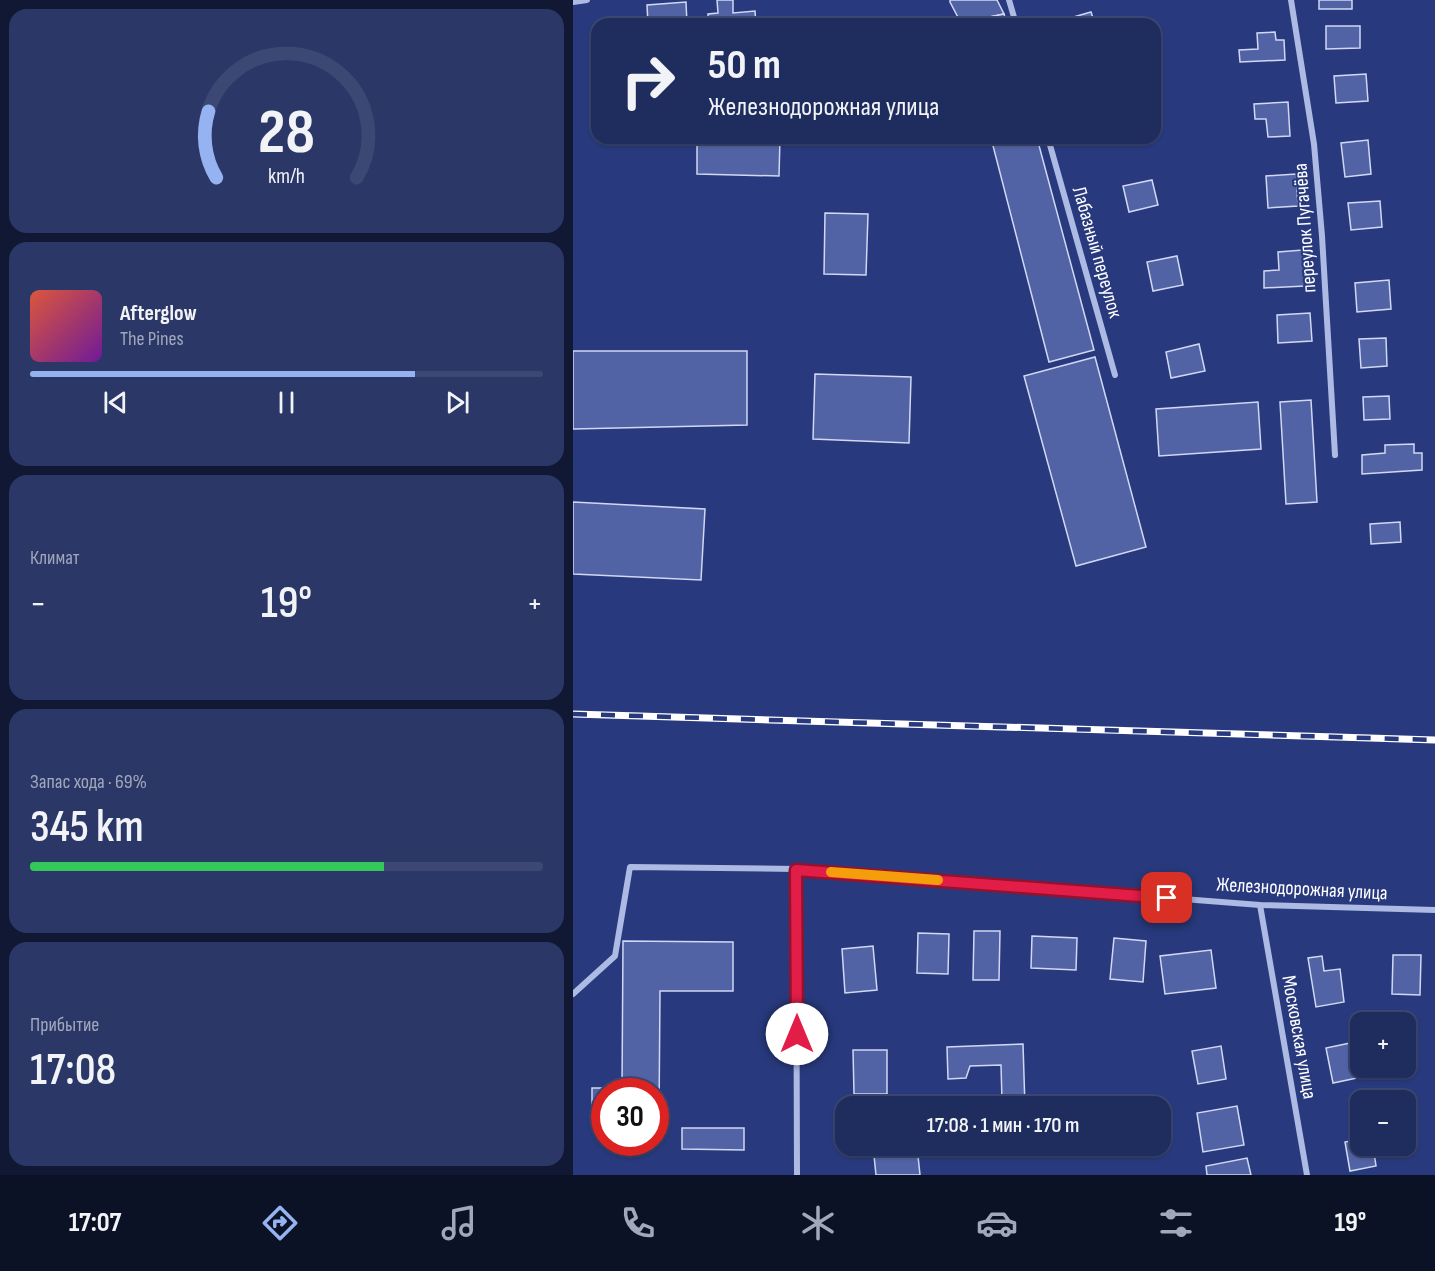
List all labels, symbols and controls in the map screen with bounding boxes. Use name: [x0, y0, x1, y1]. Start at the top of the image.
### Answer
text: 50 m: [708, 40, 781, 91]
icon: right: [609, 42, 687, 120]
text: Железнодорожная улица: [708, 91, 939, 123]
text: 28: [258, 96, 315, 171]
street label: переулок Пугачёва: [1289, 162, 1321, 293]
text: km/h: [268, 164, 305, 189]
street label: Лабазный переулок: [1067, 184, 1127, 321]
text: Afterglow: [120, 300, 197, 327]
text: The Pines: [120, 327, 184, 351]
icon: previous: [99, 386, 132, 419]
icon: pause: [270, 386, 303, 419]
icon: next: [441, 386, 474, 419]
text: Климат: [30, 546, 80, 570]
text: 19°: [261, 576, 312, 631]
text: −: [30, 584, 46, 624]
text: +: [527, 584, 543, 624]
text: Запас хода · 69%: [30, 770, 147, 794]
text: 345 km: [30, 800, 144, 855]
pin: [1141, 872, 1192, 923]
street label: Железнодорожная улица: [1216, 873, 1388, 905]
icon: arrive: [1150, 881, 1183, 914]
street label: Московская улица: [1276, 974, 1322, 1101]
position arrow: [765, 1002, 829, 1066]
map controls: [1350, 1012, 1416, 1156]
button: +: [1350, 1012, 1416, 1078]
text: Прибытие: [30, 1013, 99, 1037]
text: 17:08: [30, 1043, 116, 1098]
speed limit sign: 30: [591, 1078, 669, 1156]
button: −: [1350, 1090, 1416, 1156]
text: 17:08 · 1 мин · 170 m: [927, 1112, 1079, 1139]
icon: directions: [259, 1202, 301, 1244]
icon: music: [438, 1202, 480, 1244]
icon: phone: [617, 1202, 659, 1244]
icon: climate: [797, 1202, 839, 1244]
icon: car: [976, 1202, 1018, 1244]
icon: filters: [1155, 1202, 1197, 1244]
text: 17:07: [69, 1207, 121, 1239]
text: 19°: [1334, 1207, 1366, 1239]

